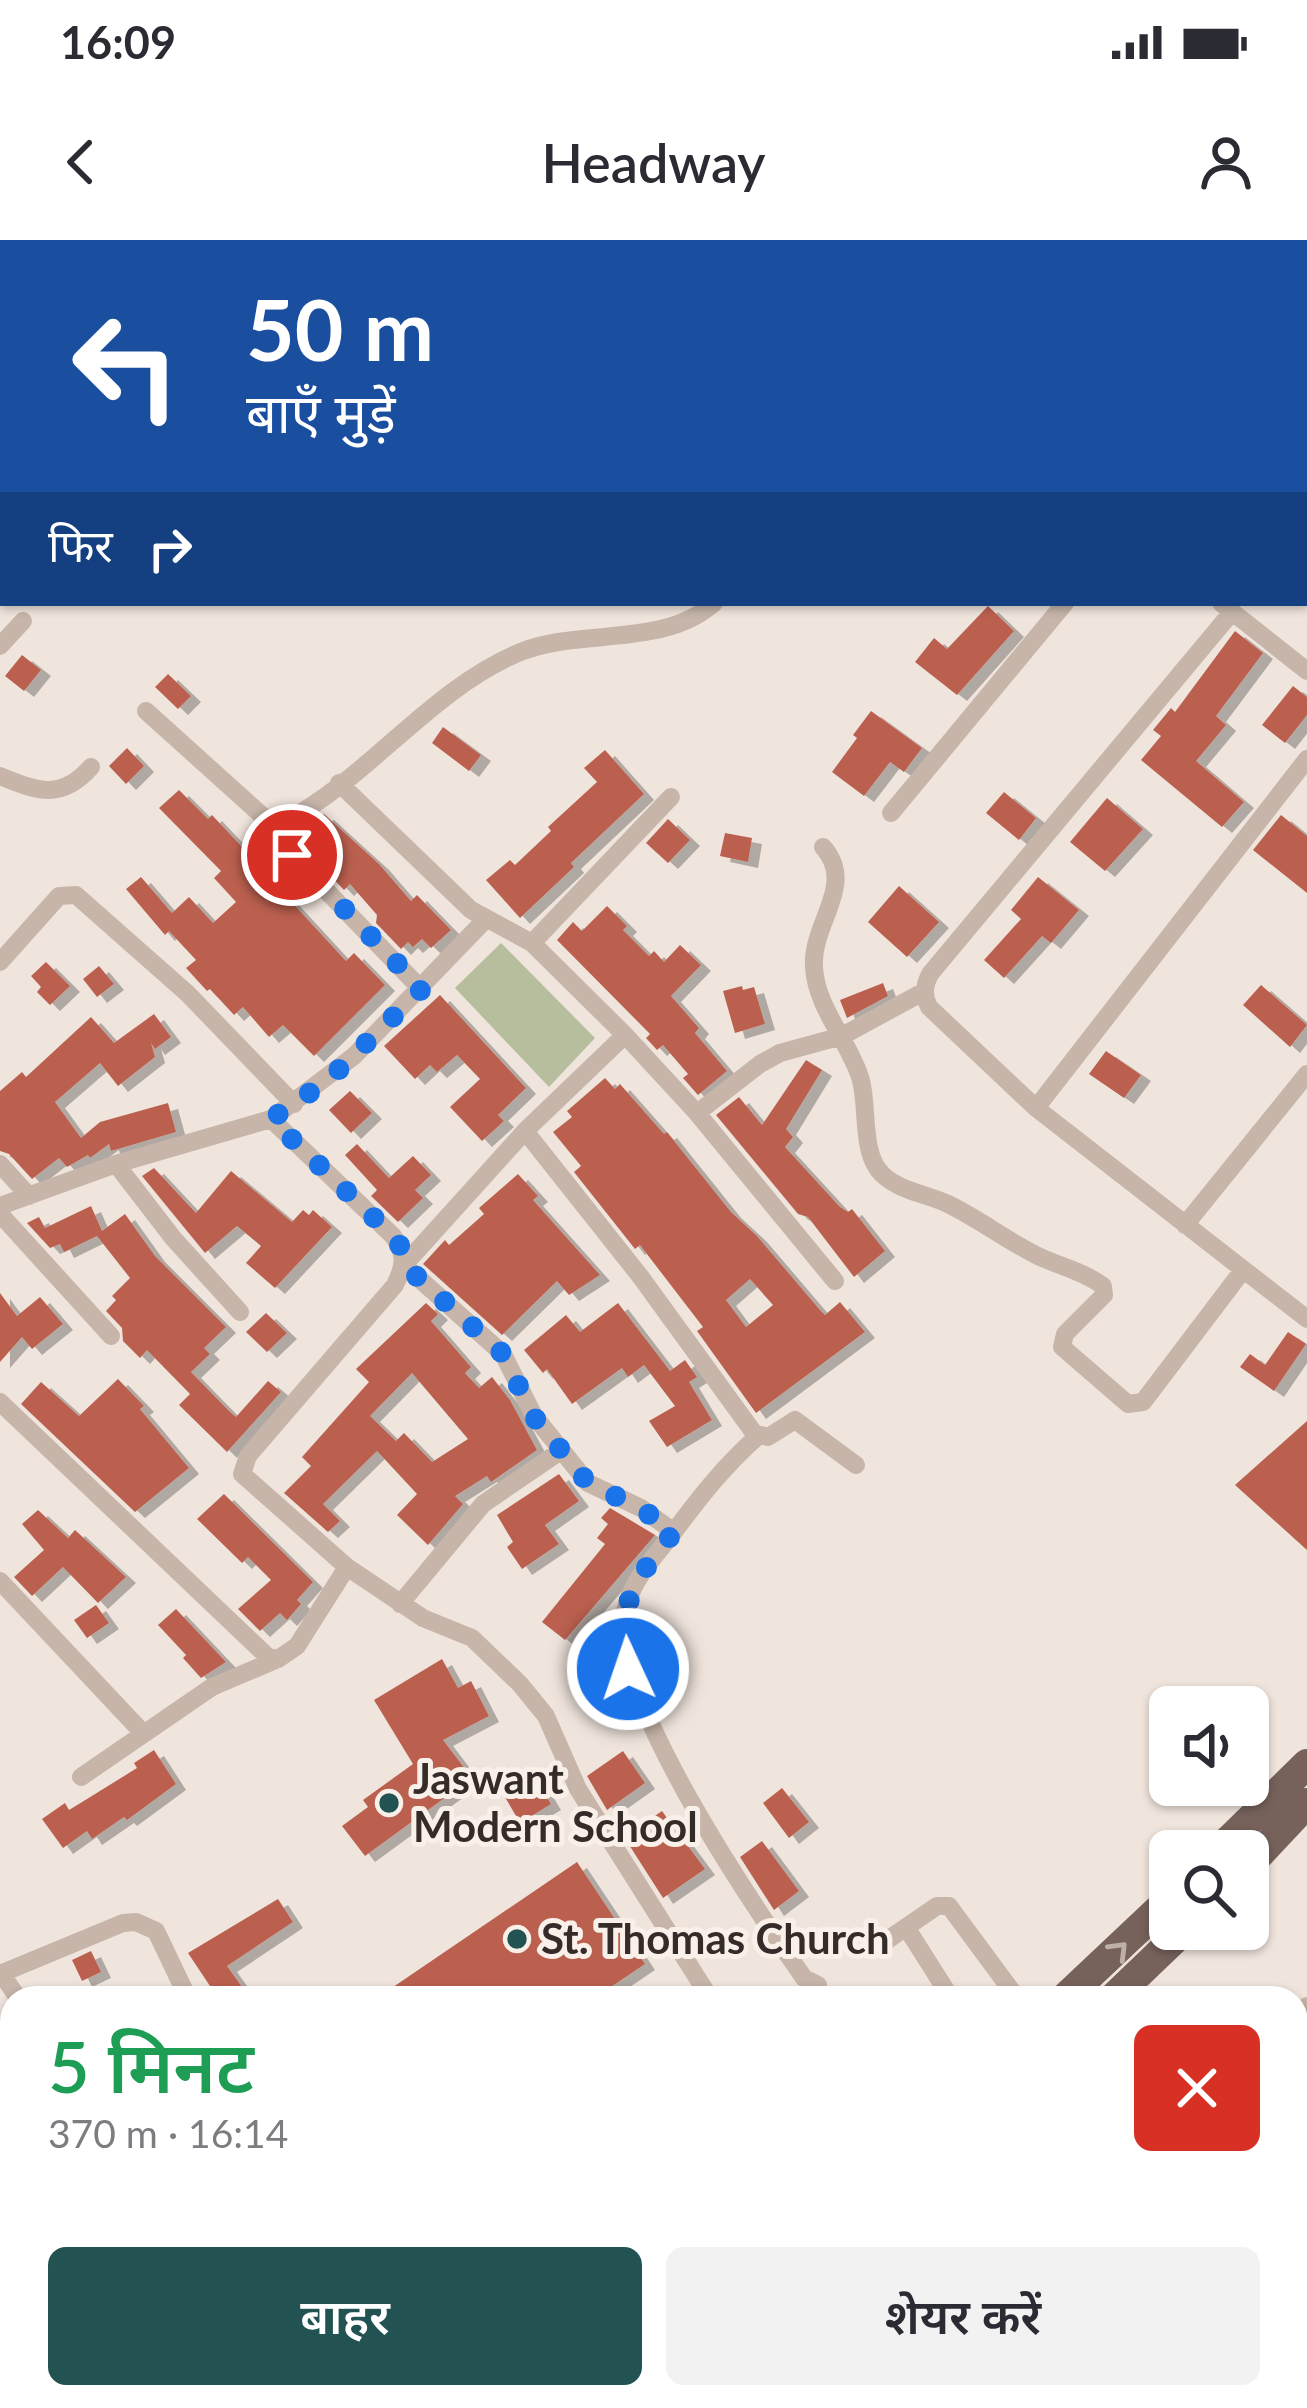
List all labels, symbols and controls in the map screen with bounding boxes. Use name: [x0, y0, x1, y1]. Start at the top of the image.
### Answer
text: 16:09: [60, 15, 176, 69]
icon: back: [48, 129, 114, 195]
icon: person: [1193, 129, 1259, 195]
text: Headway: [541, 130, 766, 195]
text: 50 m: [246, 278, 434, 379]
icon: left: [48, 288, 204, 444]
text: बाएँ मुड़ें: [246, 380, 396, 445]
icon: right: [137, 516, 203, 582]
text: फिर: [48, 518, 113, 572]
pin: [241, 804, 343, 906]
icon: arrive: [259, 822, 325, 888]
position arrow: [565, 1606, 691, 1732]
map controls: [1149, 1686, 1269, 1950]
button: sound: [1149, 1686, 1269, 1806]
place label: Jaswant Modern School: [413, 1753, 698, 1851]
marker: Jaswant Modern School: [376, 1790, 402, 1816]
button: search: [1149, 1830, 1269, 1950]
place label: St. Thomas Church: [541, 1913, 890, 1963]
marker: St. Thomas Church: [504, 1926, 530, 1952]
one-way arrow: [1104, 1942, 1126, 1964]
text: 5 मिनट: [48, 2022, 254, 2108]
button: close: [1134, 2025, 1260, 2151]
text: 370 m · 16:14: [48, 2110, 288, 2156]
button: बाहर: [48, 2247, 642, 2385]
button: शेयर करें: [666, 2247, 1260, 2385]

